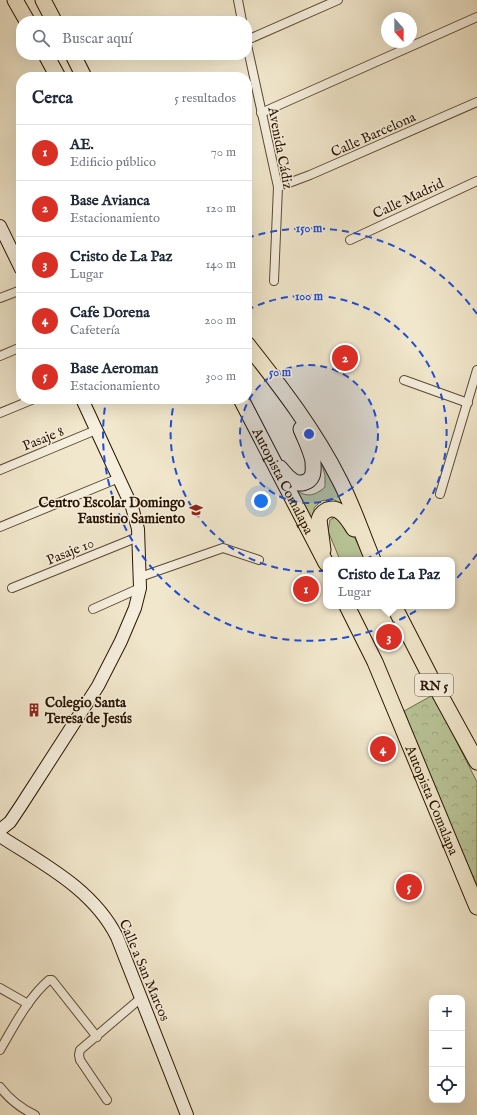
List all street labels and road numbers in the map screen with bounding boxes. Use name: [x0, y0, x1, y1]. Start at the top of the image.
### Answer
street label: Avenida Cádiz: [263, 105, 297, 191]
street label: Calle Barcelona: [328, 108, 419, 162]
street label: Calle Madrid: [370, 174, 447, 223]
street label: Pasaje 8: [20, 422, 67, 455]
street label: Autopista Comalapa: [247, 424, 318, 538]
street label: Pasaje 10: [44, 534, 97, 570]
road number: RN 5: [415, 674, 453, 696]
street label: Autopista Comalapa: [400, 742, 463, 859]
street label: Calle a San Marcos: [115, 917, 174, 1024]

